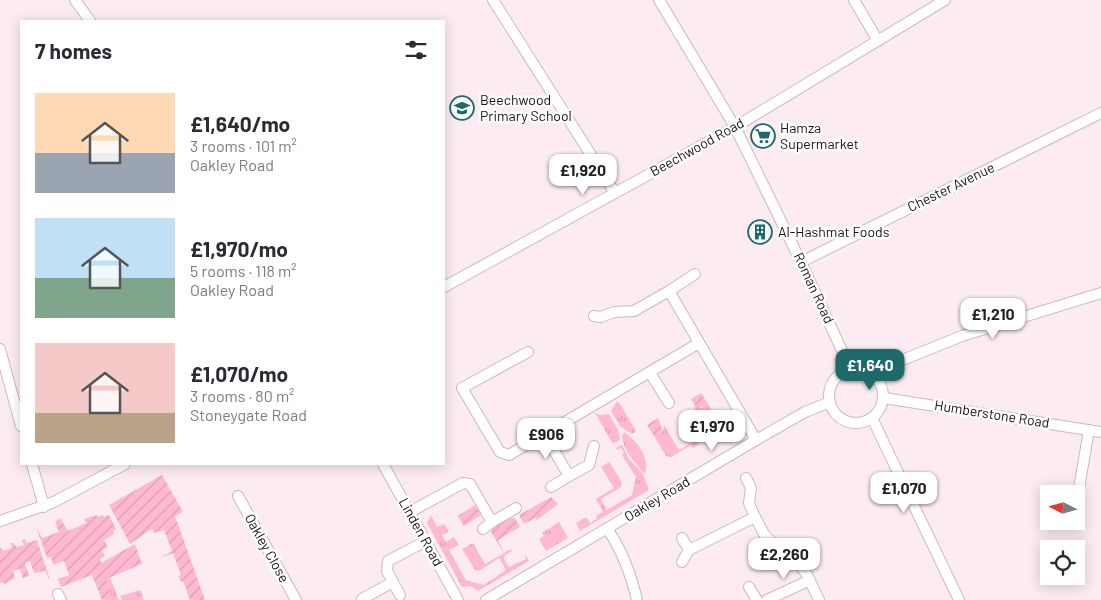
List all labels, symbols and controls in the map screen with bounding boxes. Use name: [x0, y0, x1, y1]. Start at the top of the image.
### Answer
icon: filters: [402, 36, 430, 64]
text: 7 homes: [35, 38, 112, 63]
place label: Beechwood Primary School: [480, 91, 572, 124]
school or university icon: Beechwood Primary School: [449, 95, 475, 121]
text: £1,640/mo: [190, 111, 290, 136]
icon: home: [75, 113, 135, 173]
street label: Beechwood Road: [647, 114, 747, 179]
place label: Hamza Supermarket: [780, 119, 859, 152]
supermarket icon: Hamza Supermarket: [750, 123, 776, 149]
text: 3 rooms · 101 m²: [190, 136, 297, 155]
pin: £1,920: [542, 154, 624, 196]
text: Oakley Road: [190, 155, 274, 174]
street label: Chester Avenue: [904, 158, 997, 215]
text: £1,920: [560, 160, 606, 179]
building icon: Al-Hashmat Foods: [747, 219, 773, 245]
place label: Al-Hashmat Foods: [778, 223, 890, 240]
text: £1,970/mo: [190, 236, 288, 261]
icon: home: [75, 238, 135, 298]
street label: Roman Road: [791, 250, 838, 326]
text: 5 rooms · 118 m²: [190, 261, 297, 280]
text: Oakley Road: [190, 280, 274, 299]
pin: £1,210: [952, 298, 1034, 340]
text: £1,210: [971, 304, 1015, 323]
pin: £1,640: [829, 348, 911, 391]
text: £1,640: [846, 355, 894, 374]
text: £1,070/mo: [190, 361, 288, 386]
icon: home: [75, 363, 135, 423]
text: 3 rooms · 80 m²: [190, 386, 294, 405]
street label: Humberstone Road: [933, 396, 1051, 431]
text: Stoneygate Road: [190, 405, 307, 424]
pin: £1,970: [671, 410, 753, 452]
text: £1,970: [689, 416, 735, 435]
pin: £906: [516, 418, 576, 460]
text: £906: [528, 424, 564, 443]
street label: Oakley Road: [621, 472, 693, 525]
pin: £1,070: [863, 472, 945, 514]
text: £1,070: [881, 478, 927, 497]
north arrow: [1040, 485, 1085, 530]
map controls: [1040, 485, 1085, 585]
street label: Linden Road: [396, 495, 447, 569]
street label: Oakley Close: [242, 510, 293, 585]
pin: £2,260: [743, 538, 825, 580]
button: locate: [1040, 540, 1085, 585]
text: £2,260: [759, 544, 809, 563]

